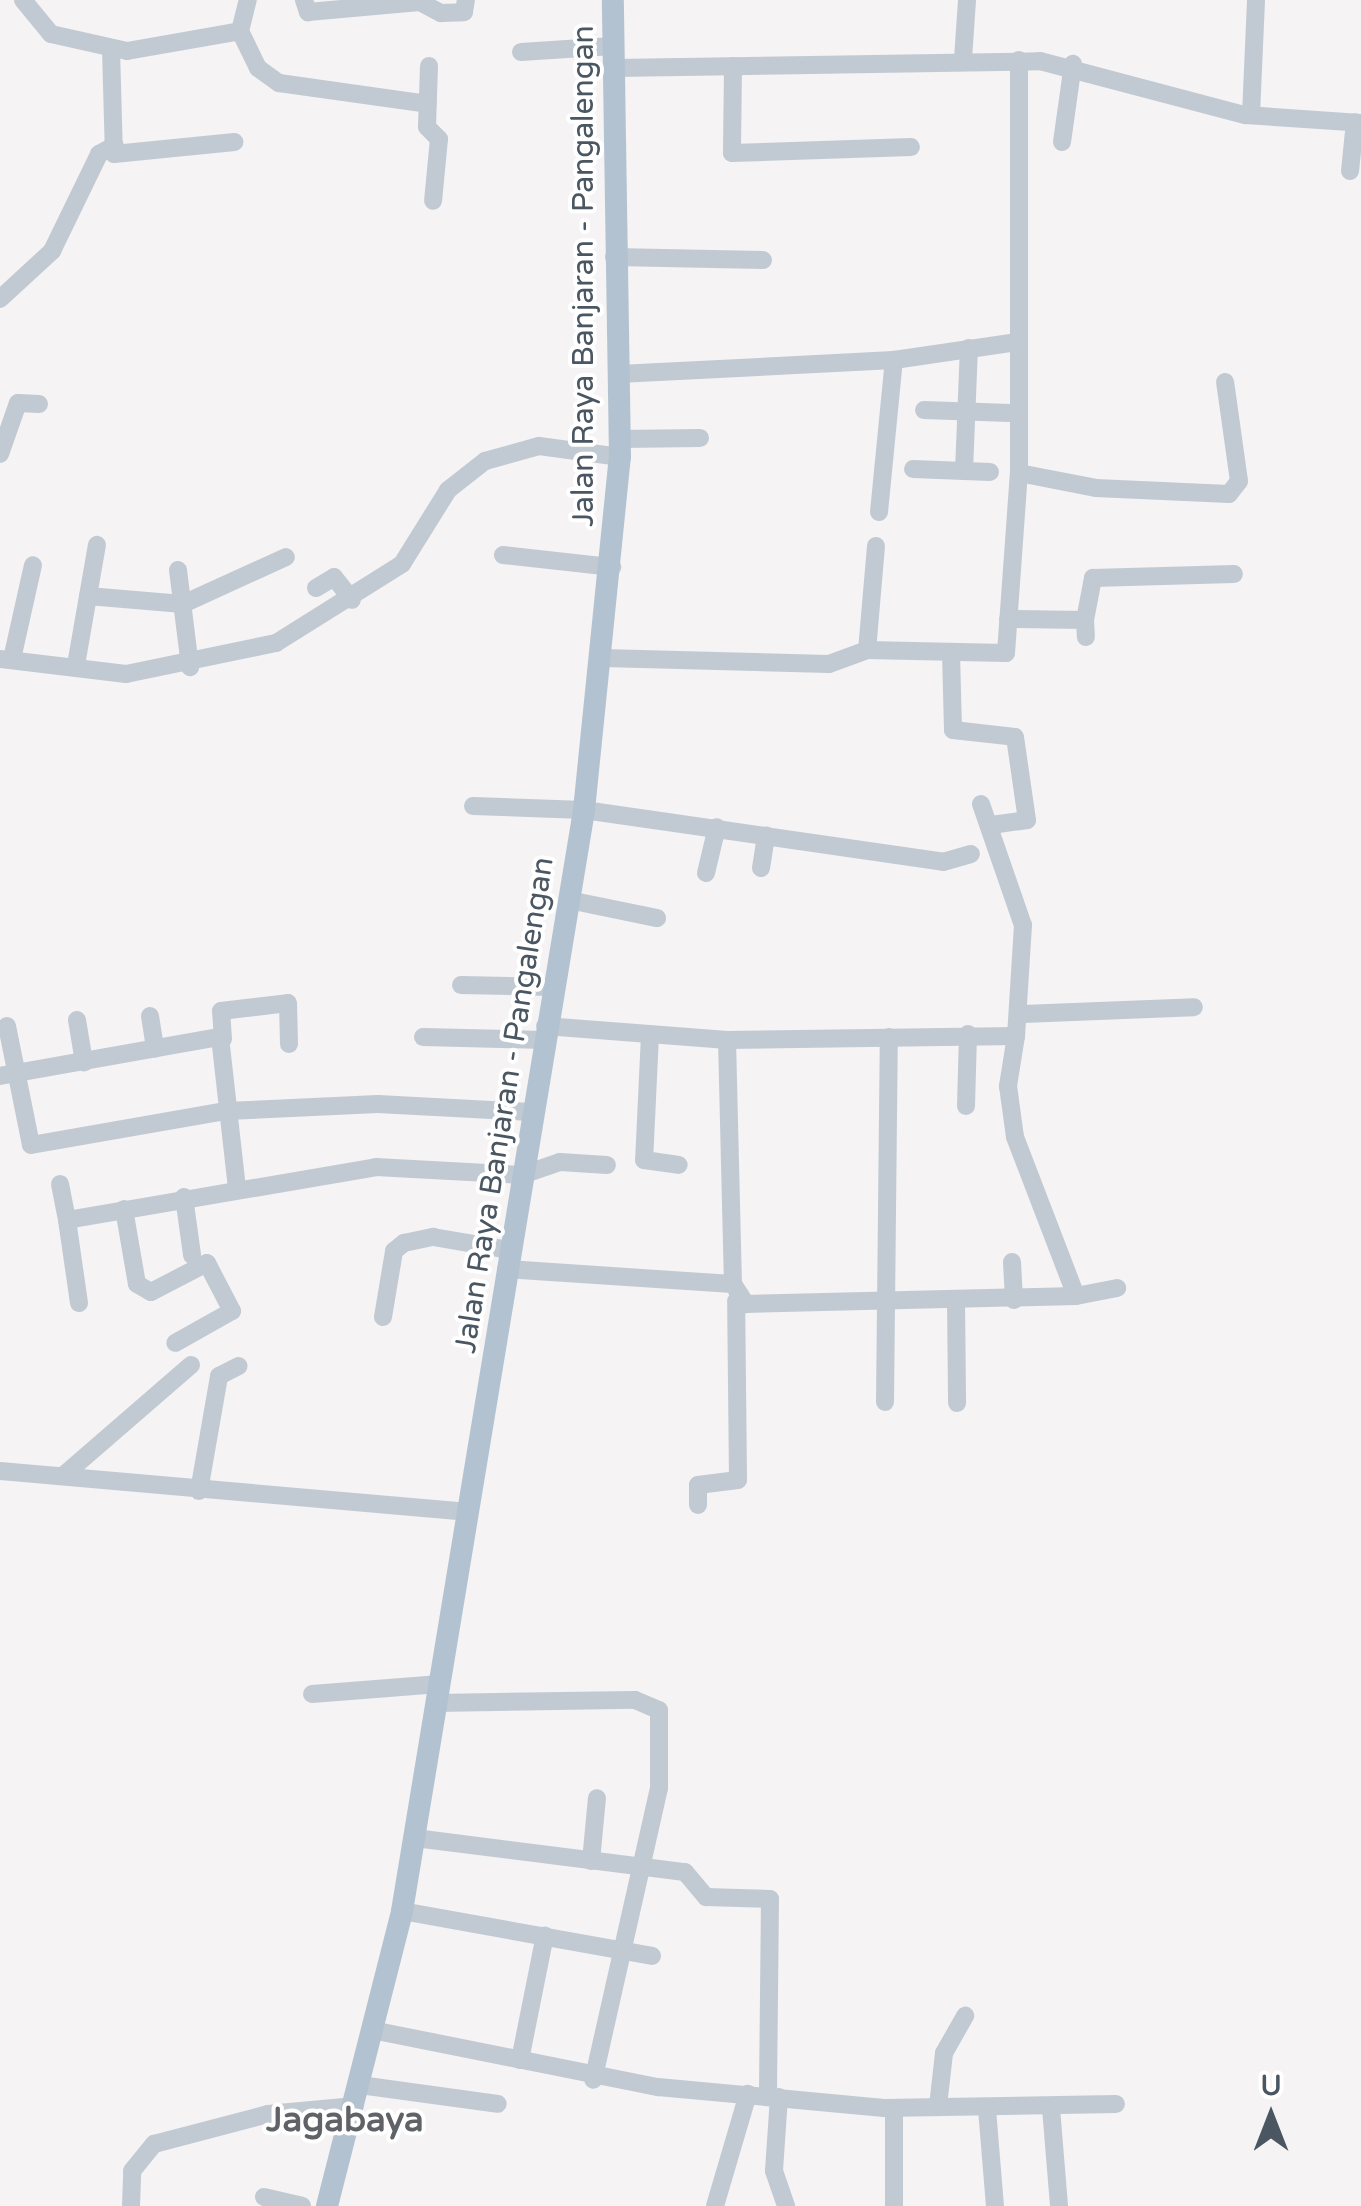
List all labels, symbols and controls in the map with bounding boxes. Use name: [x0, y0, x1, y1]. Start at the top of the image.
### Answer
street label: Jalan Raya Banjaran - Pangalengan: [566, 25, 602, 527]
street label: Jalan Raya Banjaran - Pangalengan: [448, 854, 562, 1356]
north arrow: [1221, 2066, 1321, 2166]
text: U: [1260, 2069, 1282, 2103]
district label: Jagabaya: [266, 2099, 424, 2141]

